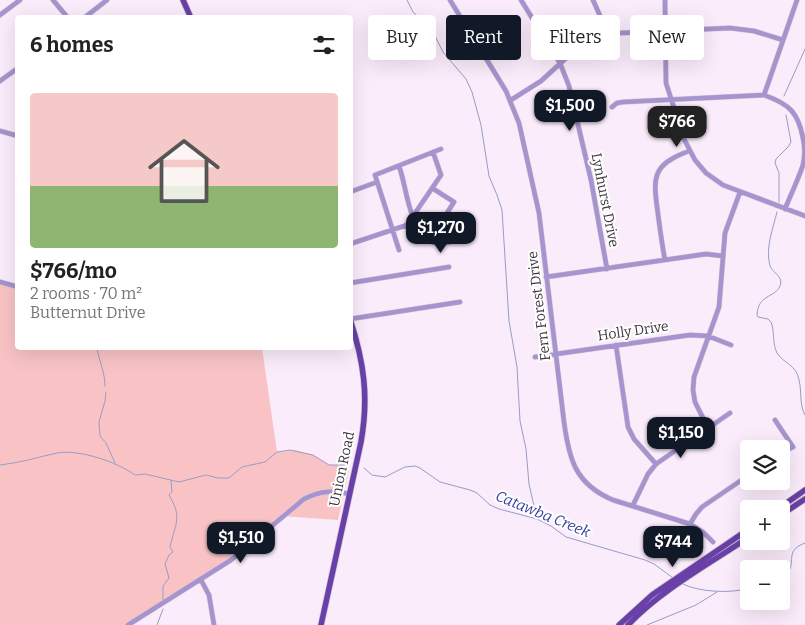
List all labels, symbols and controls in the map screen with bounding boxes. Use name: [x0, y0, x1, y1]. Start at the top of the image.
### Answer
chip: Buy: [368, 15, 436, 60]
chip: Rent: [446, 15, 521, 60]
chip: Filters: [531, 15, 620, 60]
chip: New: [630, 15, 704, 60]
icon: filters: [310, 31, 338, 59]
text: 6 homes: [30, 32, 114, 58]
pin: $1,500: [529, 90, 611, 132]
text: $1,500: [545, 96, 595, 115]
pin: $766: [647, 106, 707, 148]
text: $766: [659, 112, 695, 131]
icon: home: [139, 126, 229, 216]
street label: Lynhurst Drive: [588, 151, 622, 249]
pin: $1,270: [400, 212, 482, 254]
text: $1,270: [417, 218, 465, 237]
street label: Fern Forest Drive: [524, 250, 554, 362]
text: $766/mo: [30, 258, 117, 284]
text: 2 rooms · 70 m²: [30, 284, 142, 303]
text: Butternut Drive: [30, 303, 145, 322]
street label: Holly Drive: [596, 318, 670, 344]
pin: $1,150: [640, 416, 722, 459]
text: $1,150: [658, 423, 704, 442]
street label: Union Road: [326, 430, 358, 508]
map controls: [740, 440, 790, 610]
button: layers: [740, 440, 790, 490]
water label: Catawba Creek: [493, 487, 594, 542]
button: +: [740, 500, 790, 550]
pin: $1,510: [200, 522, 282, 564]
pin: $744: [643, 526, 703, 568]
text: $1,510: [218, 528, 264, 547]
text: $744: [654, 532, 692, 551]
button: −: [740, 560, 790, 610]

